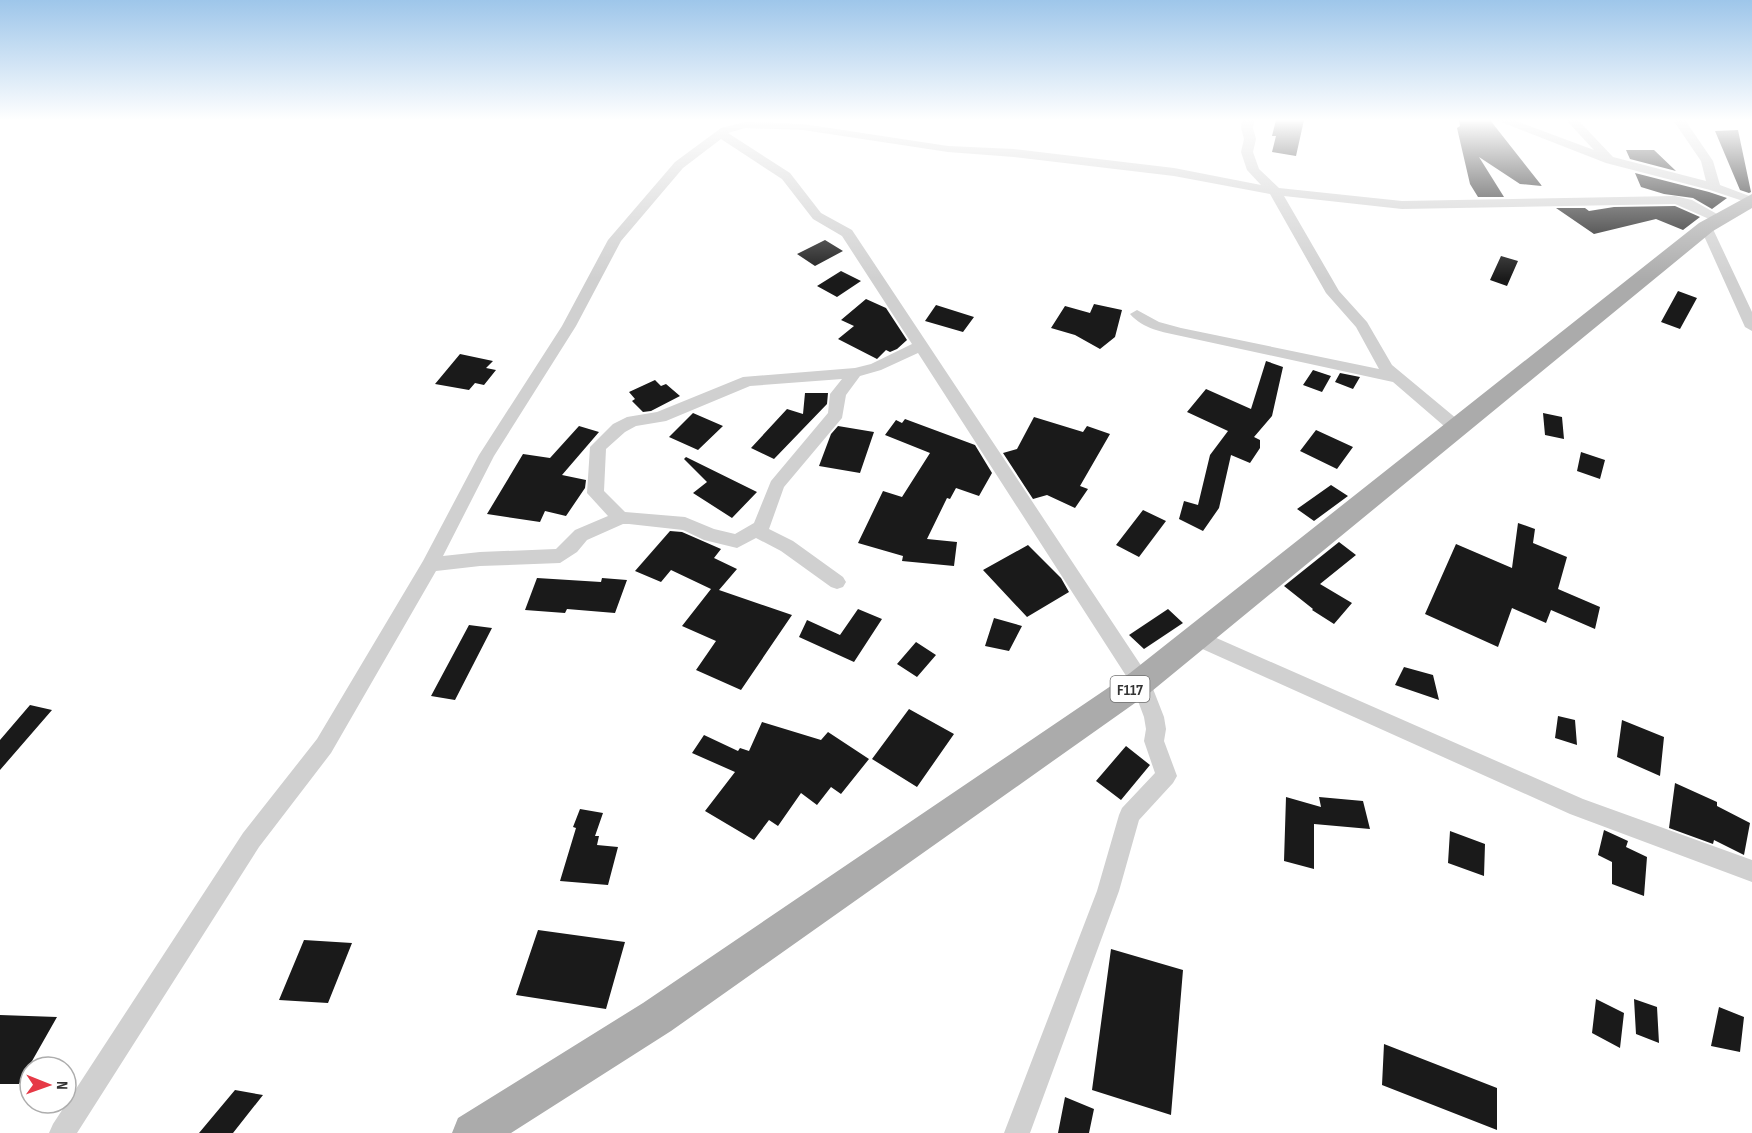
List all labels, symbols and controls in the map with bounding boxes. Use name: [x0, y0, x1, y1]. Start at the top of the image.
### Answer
road number: F117: [1110, 676, 1150, 702]
north arrow: [18, 1055, 78, 1115]
text: N: [52, 1081, 71, 1090]

